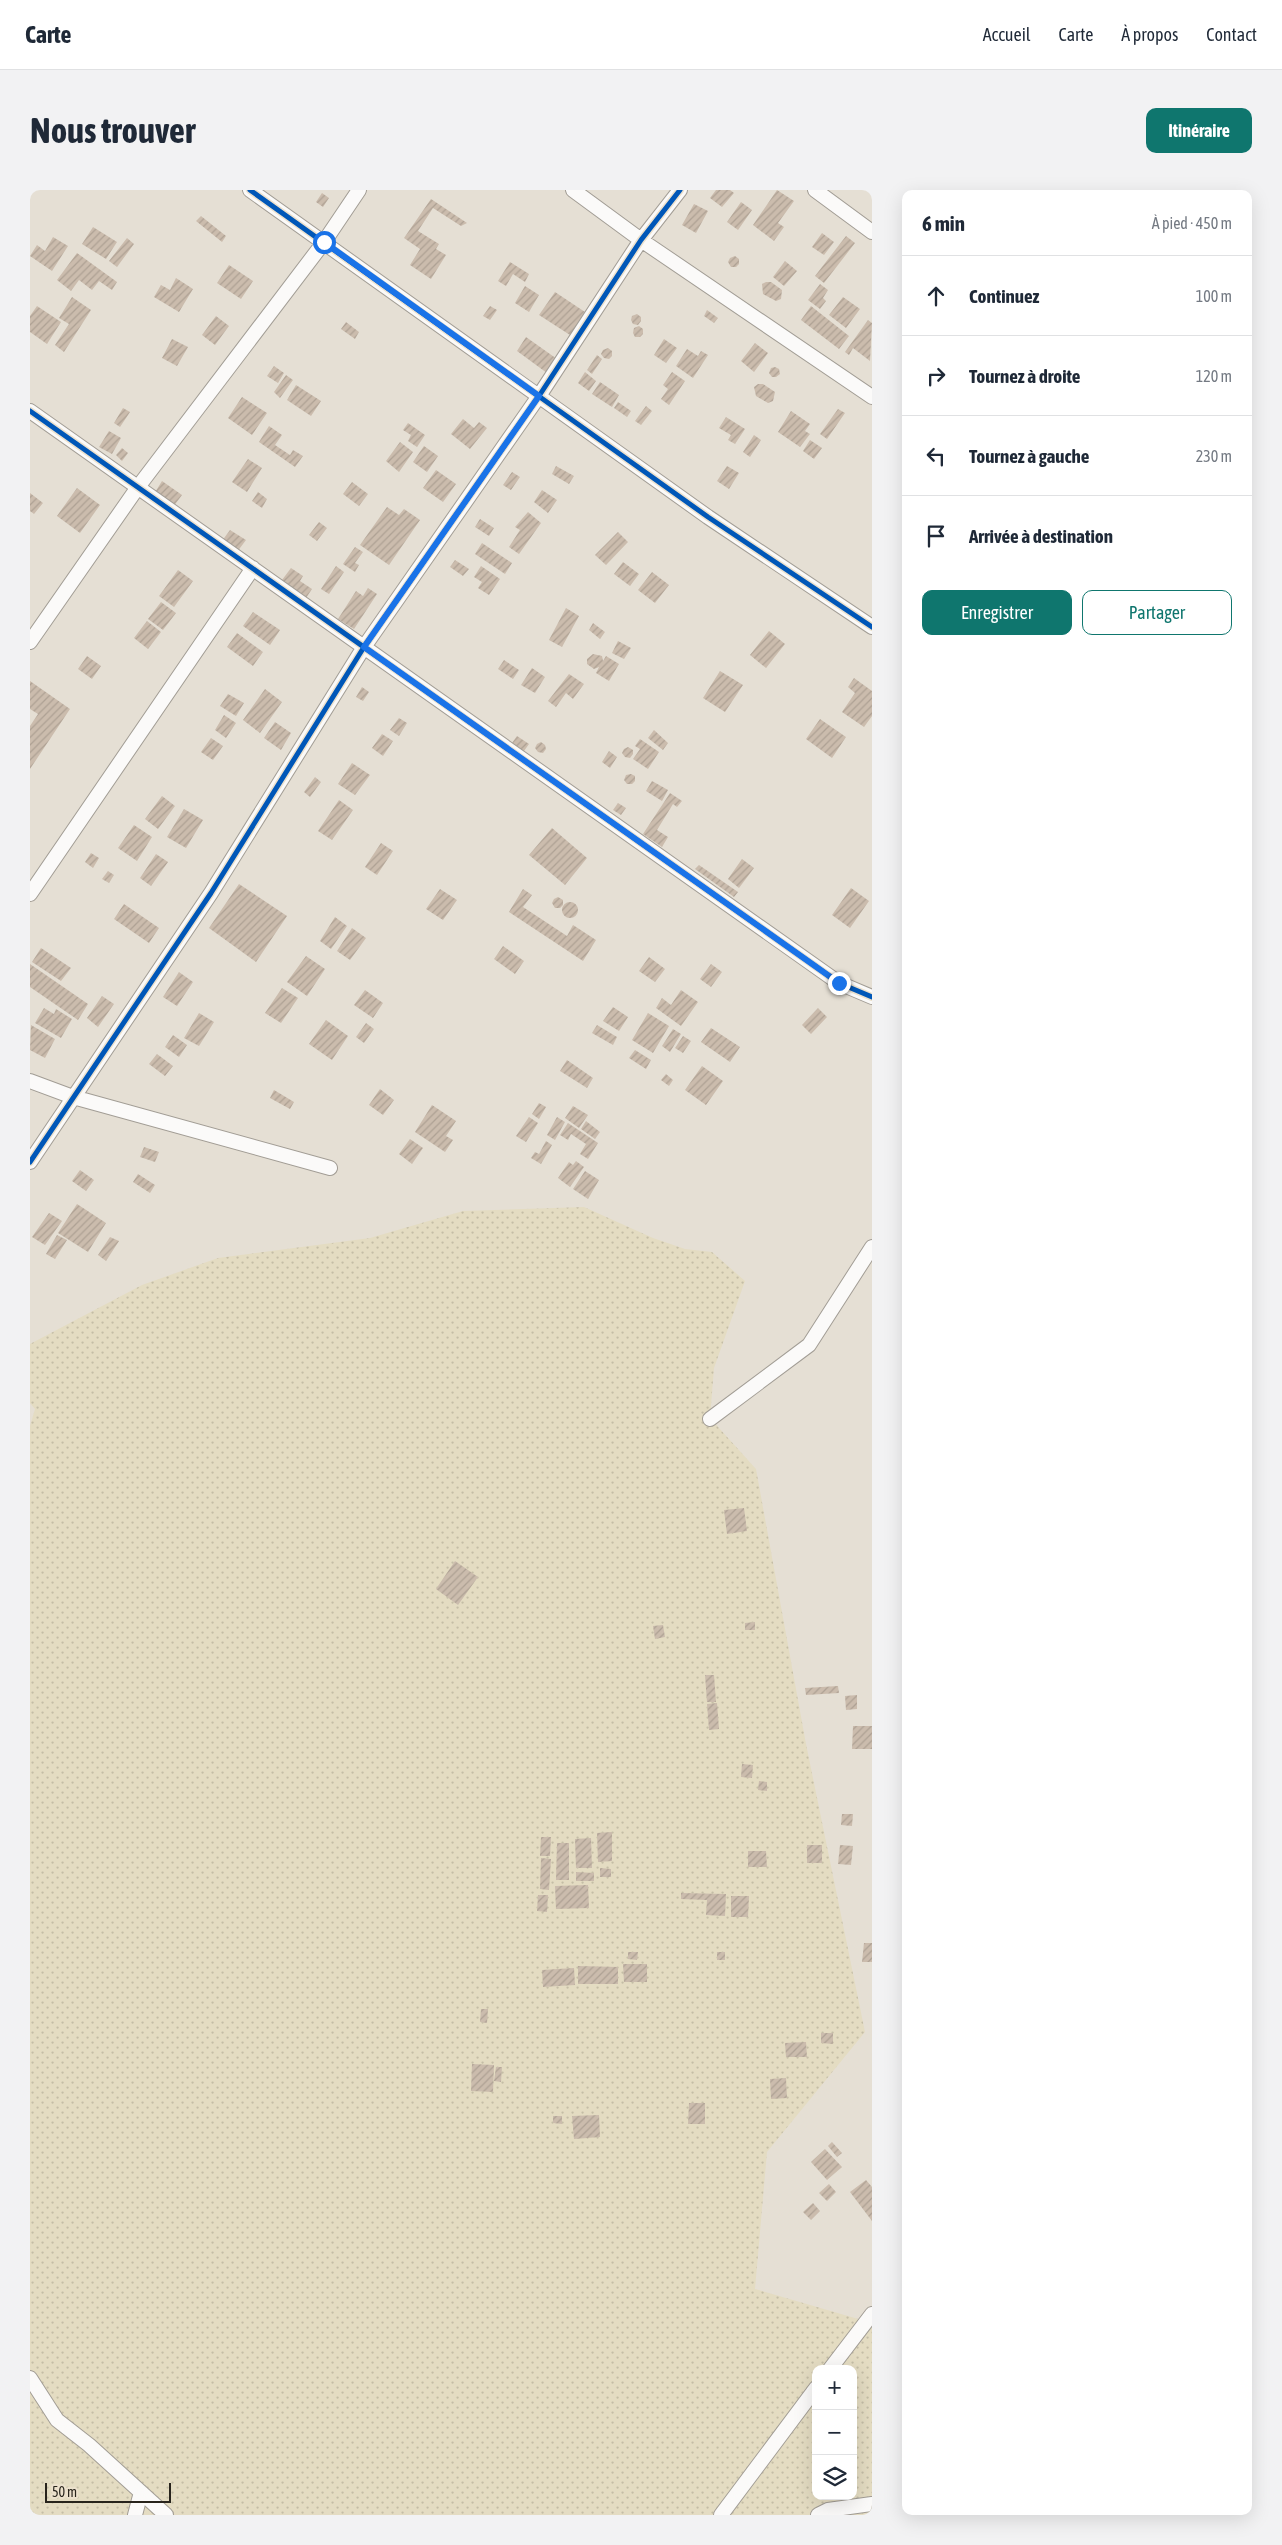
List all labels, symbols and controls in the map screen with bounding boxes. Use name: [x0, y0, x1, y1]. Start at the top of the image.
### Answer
text: Carte: [25, 21, 71, 48]
text: Accueil: [983, 24, 1031, 45]
text: Carte: [1059, 24, 1093, 45]
text: À propos: [1121, 24, 1178, 45]
text: Contact: [1206, 24, 1257, 45]
button: Itinéraire: [1146, 108, 1252, 153]
text: Nous trouver: [30, 110, 195, 150]
text: 6 min: [922, 211, 965, 235]
text: À pied · 450 m: [1152, 214, 1232, 232]
route start: [313, 231, 336, 254]
icon: ahead: [922, 282, 950, 310]
text: Continuez: [969, 285, 1039, 307]
text: 100 m: [1196, 287, 1232, 305]
icon: right: [922, 362, 950, 390]
text: Tournez à droite: [969, 365, 1080, 387]
text: 120 m: [1196, 367, 1232, 385]
icon: left: [922, 442, 950, 470]
text: Tournez à gauche: [969, 445, 1089, 467]
text: 230 m: [1196, 447, 1232, 465]
icon: arrive: [922, 522, 950, 550]
text: Arrivée à destination: [969, 525, 1113, 547]
button: Enregistrer: [922, 590, 1072, 635]
button: Partager: [1082, 590, 1232, 635]
route end: [828, 972, 851, 995]
map controls: [812, 2365, 857, 2500]
button: +: [812, 2365, 857, 2410]
button: −: [812, 2410, 857, 2455]
button: layers: [812, 2455, 857, 2500]
scale bar: [45, 2480, 171, 2503]
text: 50 m: [52, 2484, 77, 2500]

